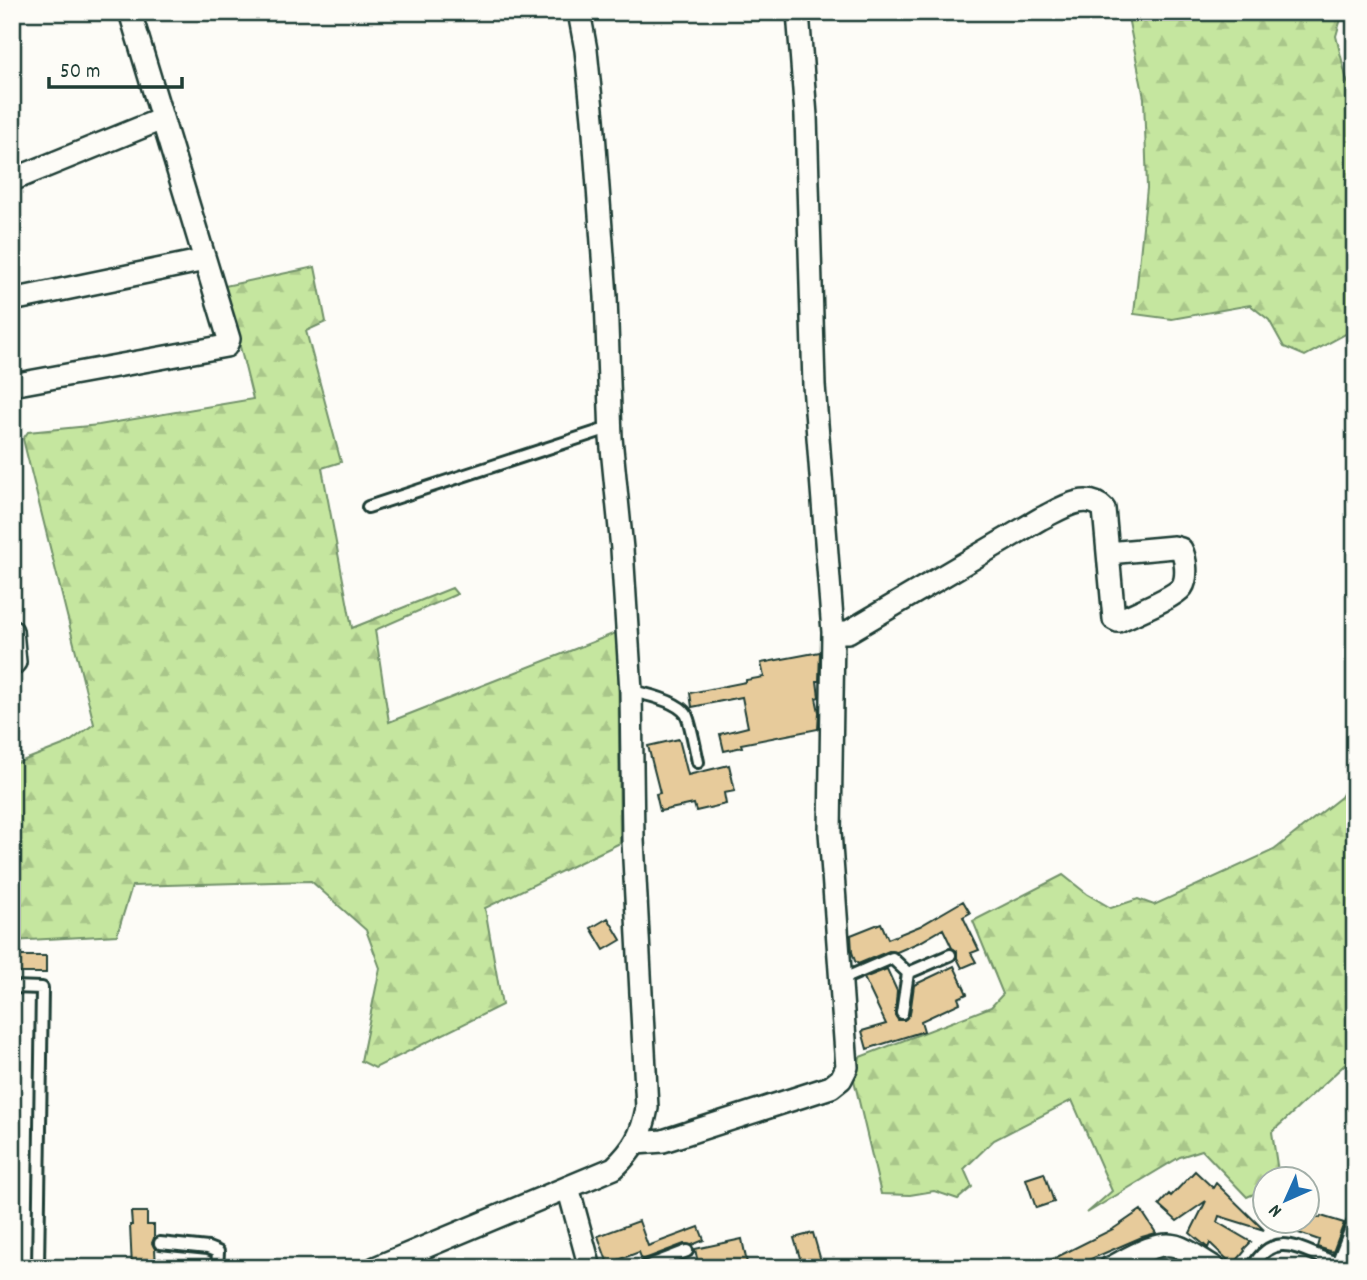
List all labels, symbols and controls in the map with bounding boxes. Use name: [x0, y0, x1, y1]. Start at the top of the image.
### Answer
scale bar: [49, 46, 182, 90]
text: 50 m: [60, 58, 100, 88]
north arrow: [1252, 1164, 1322, 1234]
text: N: [1264, 1197, 1289, 1222]

